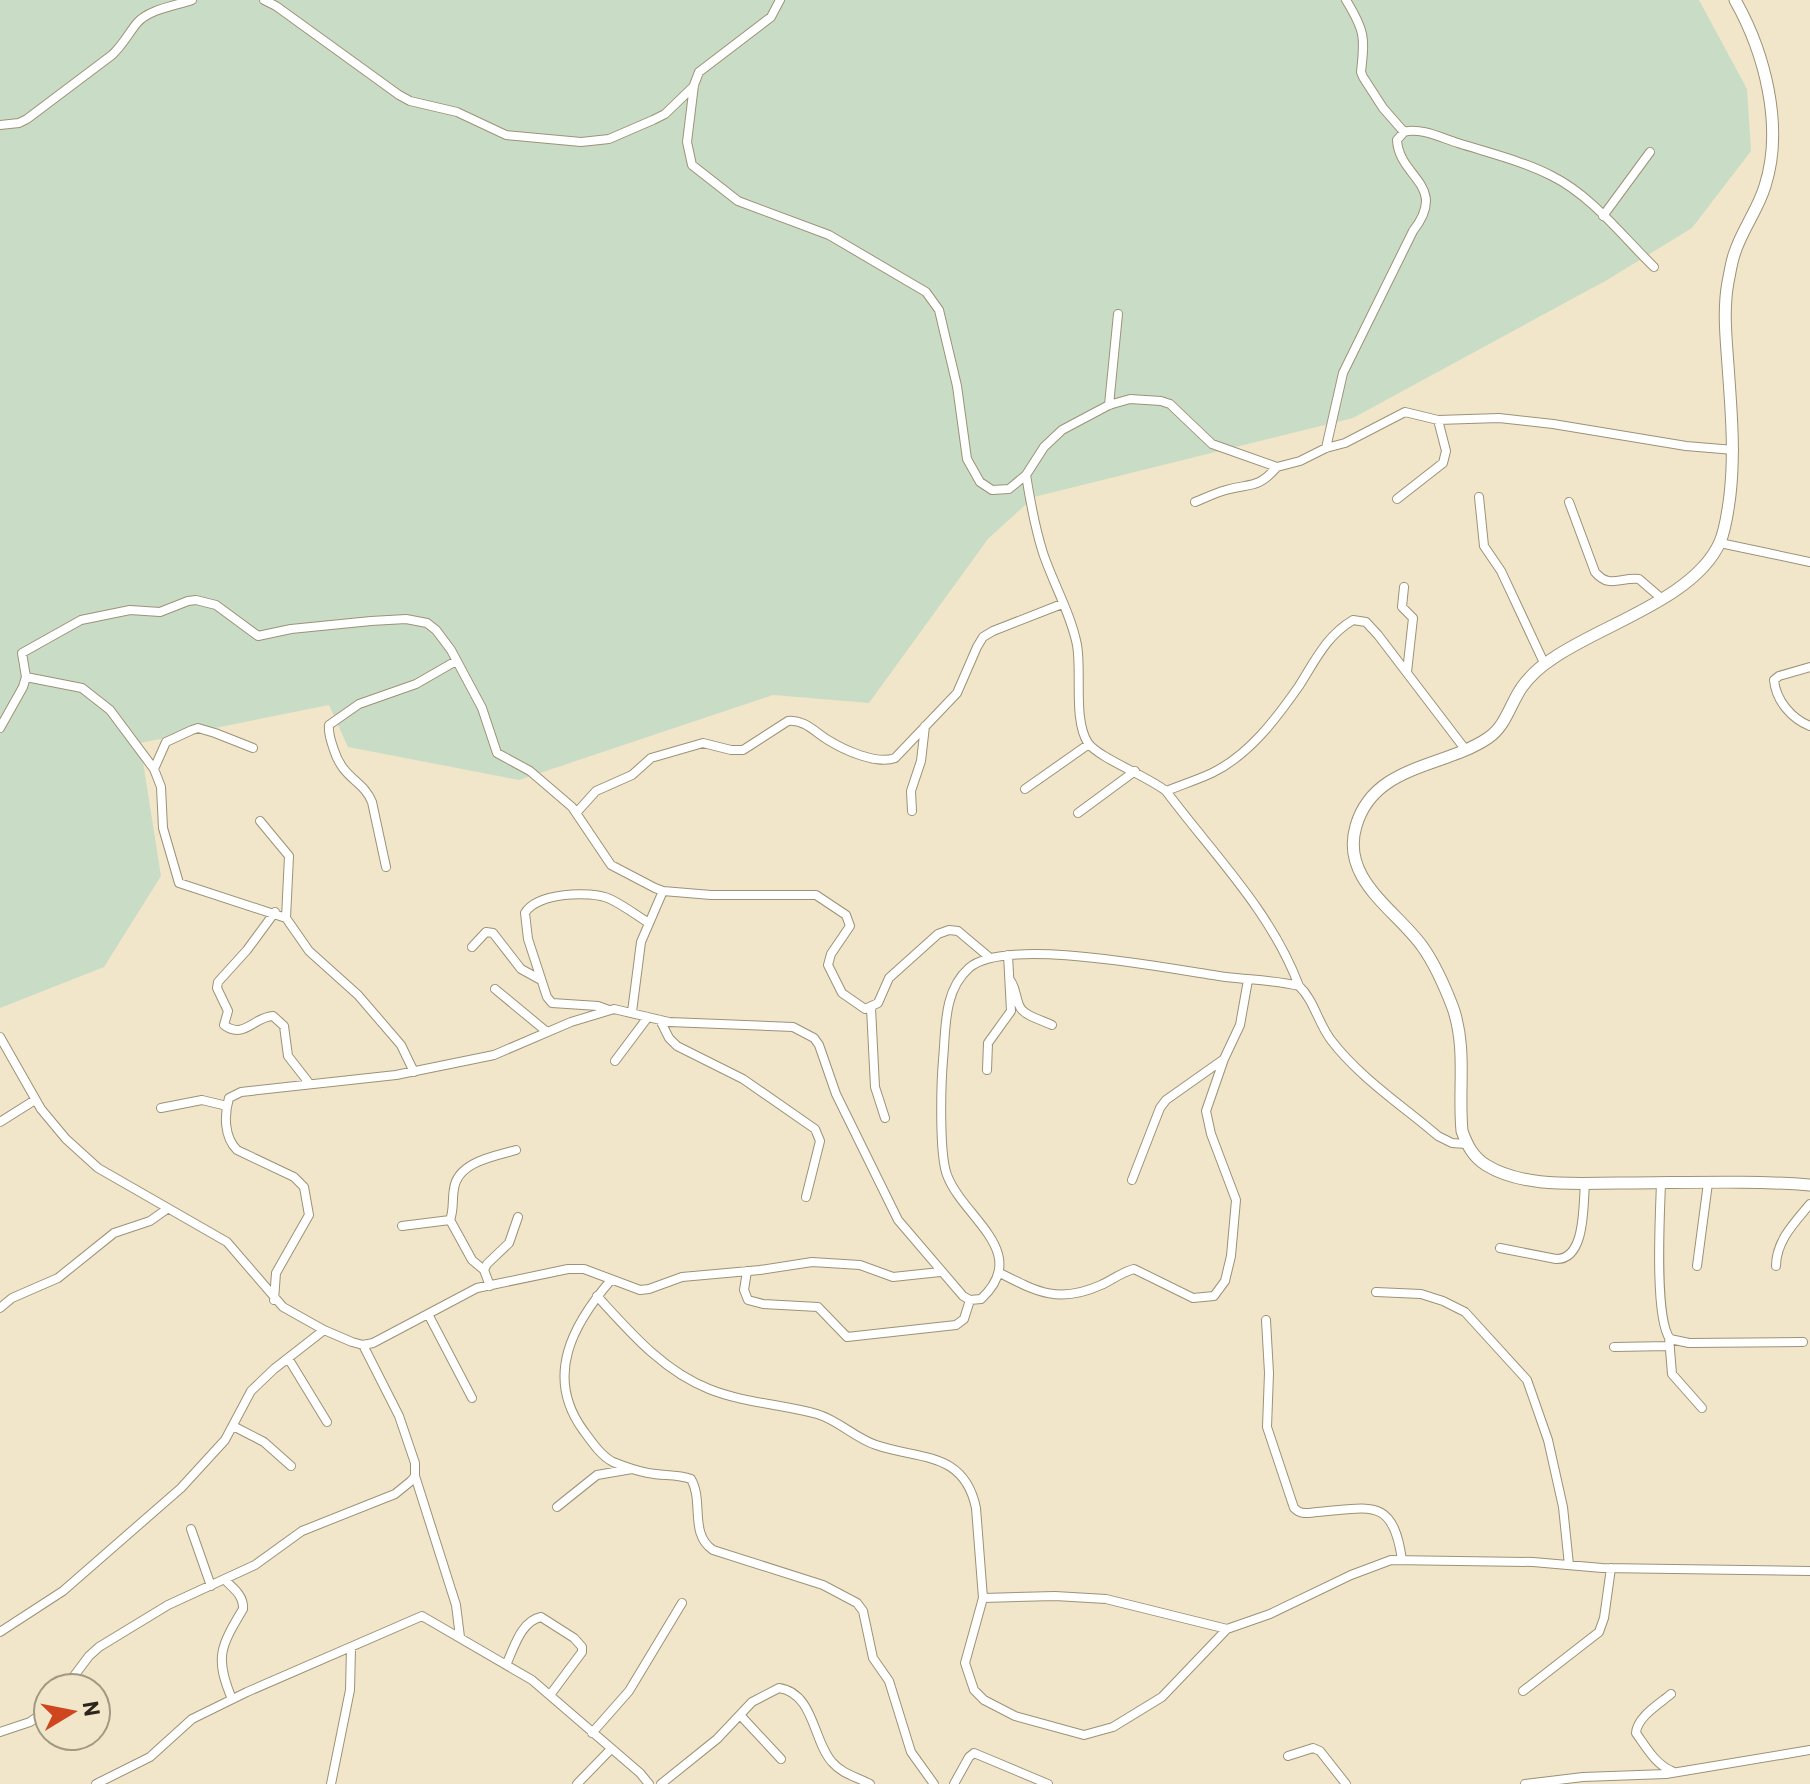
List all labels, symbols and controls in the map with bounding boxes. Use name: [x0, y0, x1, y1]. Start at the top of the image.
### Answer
north arrow: [32, 1672, 112, 1752]
text: N: [79, 1699, 107, 1718]

